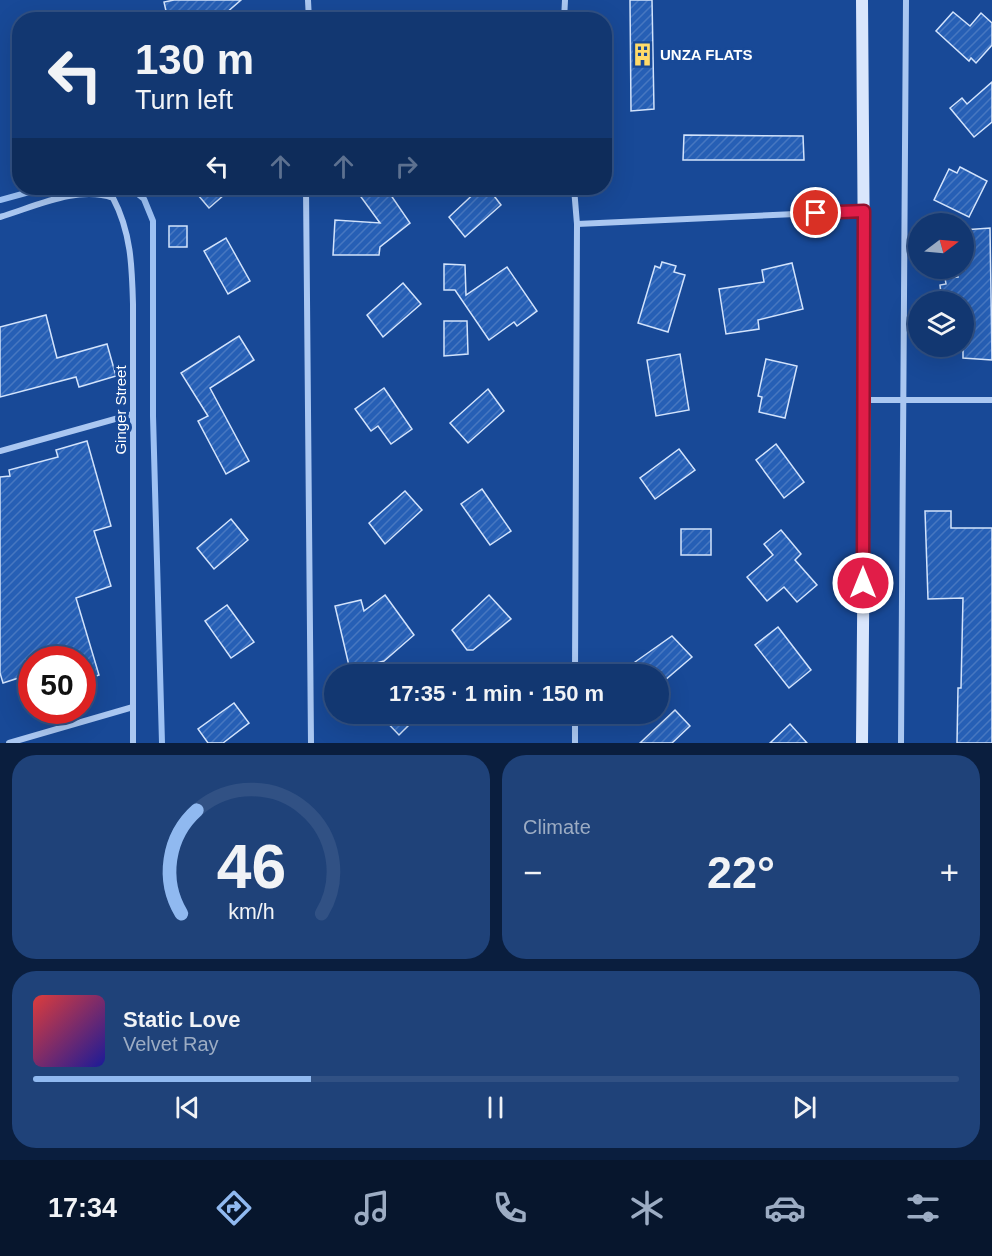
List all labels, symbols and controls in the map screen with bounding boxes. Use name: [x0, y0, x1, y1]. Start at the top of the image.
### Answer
icon: left: [36, 36, 114, 114]
text: 130 m: [135, 36, 254, 83]
building icon: UNZA FLATS: [629, 42, 655, 68]
place label: UNZA FLATS: [660, 46, 752, 63]
text: Turn left: [135, 85, 233, 115]
icon: left: [201, 150, 234, 183]
icon: ahead: [264, 150, 297, 183]
icon: ahead: [327, 150, 360, 183]
icon: right: [390, 150, 423, 183]
pin: [790, 187, 841, 238]
icon: arrive: [799, 196, 832, 229]
north arrow: [908, 213, 974, 279]
map controls: [908, 213, 974, 357]
button: layers: [908, 291, 974, 357]
street label: Ginger Street: [112, 365, 129, 455]
position arrow: [831, 551, 895, 615]
speed limit sign: 50: [18, 646, 96, 724]
text: 17:35 · 1 min · 150 m: [389, 681, 604, 706]
text: Climate: [523, 816, 591, 838]
text: 46: [216, 832, 286, 901]
text: 22°: [707, 847, 775, 898]
text: −: [523, 854, 542, 891]
text: +: [940, 854, 959, 891]
text: km/h: [228, 900, 274, 924]
text: Static Love: [123, 1007, 240, 1032]
text: Velvet Ray: [123, 1033, 219, 1055]
icon: previous: [171, 1091, 204, 1124]
icon: pause: [479, 1091, 512, 1124]
icon: next: [788, 1091, 821, 1124]
icon: directions: [213, 1187, 255, 1229]
icon: music: [351, 1187, 393, 1229]
icon: phone: [489, 1187, 531, 1229]
icon: climate: [626, 1187, 668, 1229]
icon: car: [764, 1187, 806, 1229]
icon: filters: [902, 1187, 944, 1229]
text: 17:34: [48, 1193, 117, 1223]

